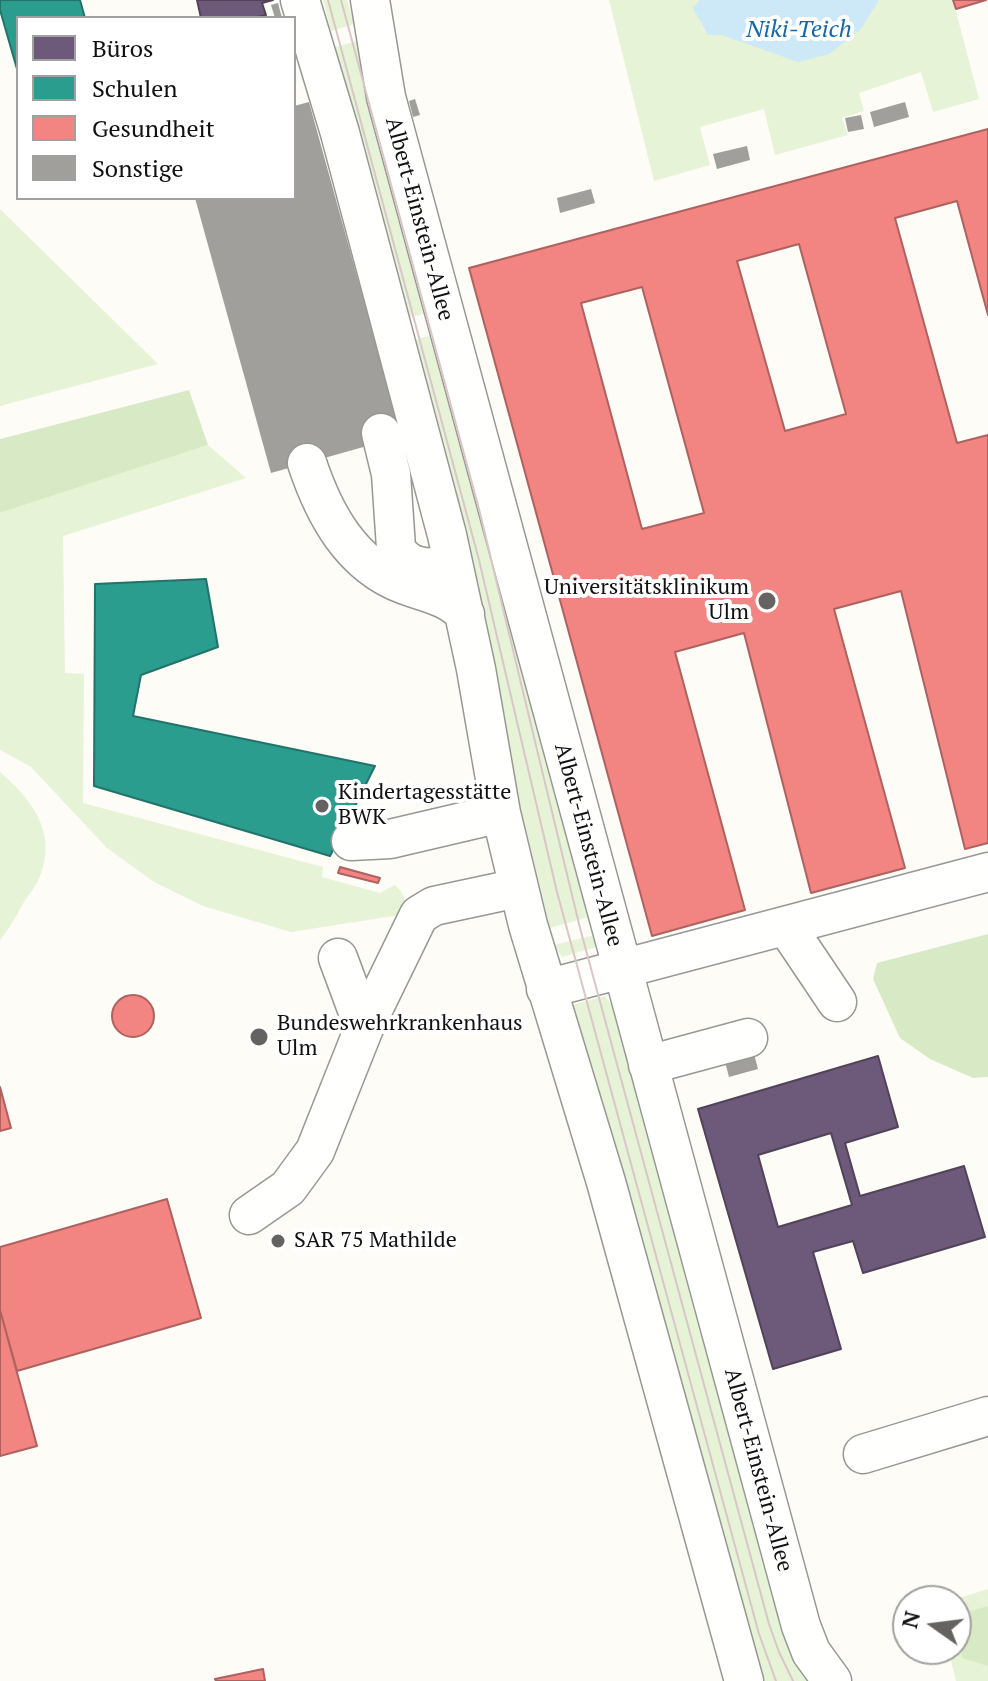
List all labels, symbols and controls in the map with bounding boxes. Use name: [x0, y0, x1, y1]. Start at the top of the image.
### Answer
legend: [16, 16, 296, 200]
water label: Niki-Teich: [746, 16, 852, 44]
text: Büros: [92, 32, 153, 64]
text: Schulen: [92, 72, 177, 104]
text: Gesundheit: [92, 112, 215, 144]
street label: Albert-Einstein-Allee: [379, 114, 459, 324]
text: Sonstige: [92, 152, 184, 184]
place label: Universitätsklinikum Ulm: [544, 575, 749, 626]
marker: Universitätsklinikum Ulm: [756, 590, 778, 612]
street label: Albert-Einstein-Allee: [548, 740, 628, 950]
place label: Kindertagesstätte BWK: [338, 780, 511, 832]
marker: Kindertagesstätte BWK: [313, 797, 331, 815]
place label: Bundeswehrkrankenhaus Ulm: [277, 1011, 523, 1062]
marker: Bundeswehrkrankenhaus Ulm: [248, 1026, 270, 1048]
place label: SAR 75 Mathilde: [294, 1228, 457, 1254]
marker: SAR 75 Mathilde: [269, 1232, 287, 1250]
street label: Albert-Einstein-Allee: [718, 1365, 798, 1575]
north arrow: [892, 1585, 972, 1665]
text: N: [894, 1608, 926, 1631]

